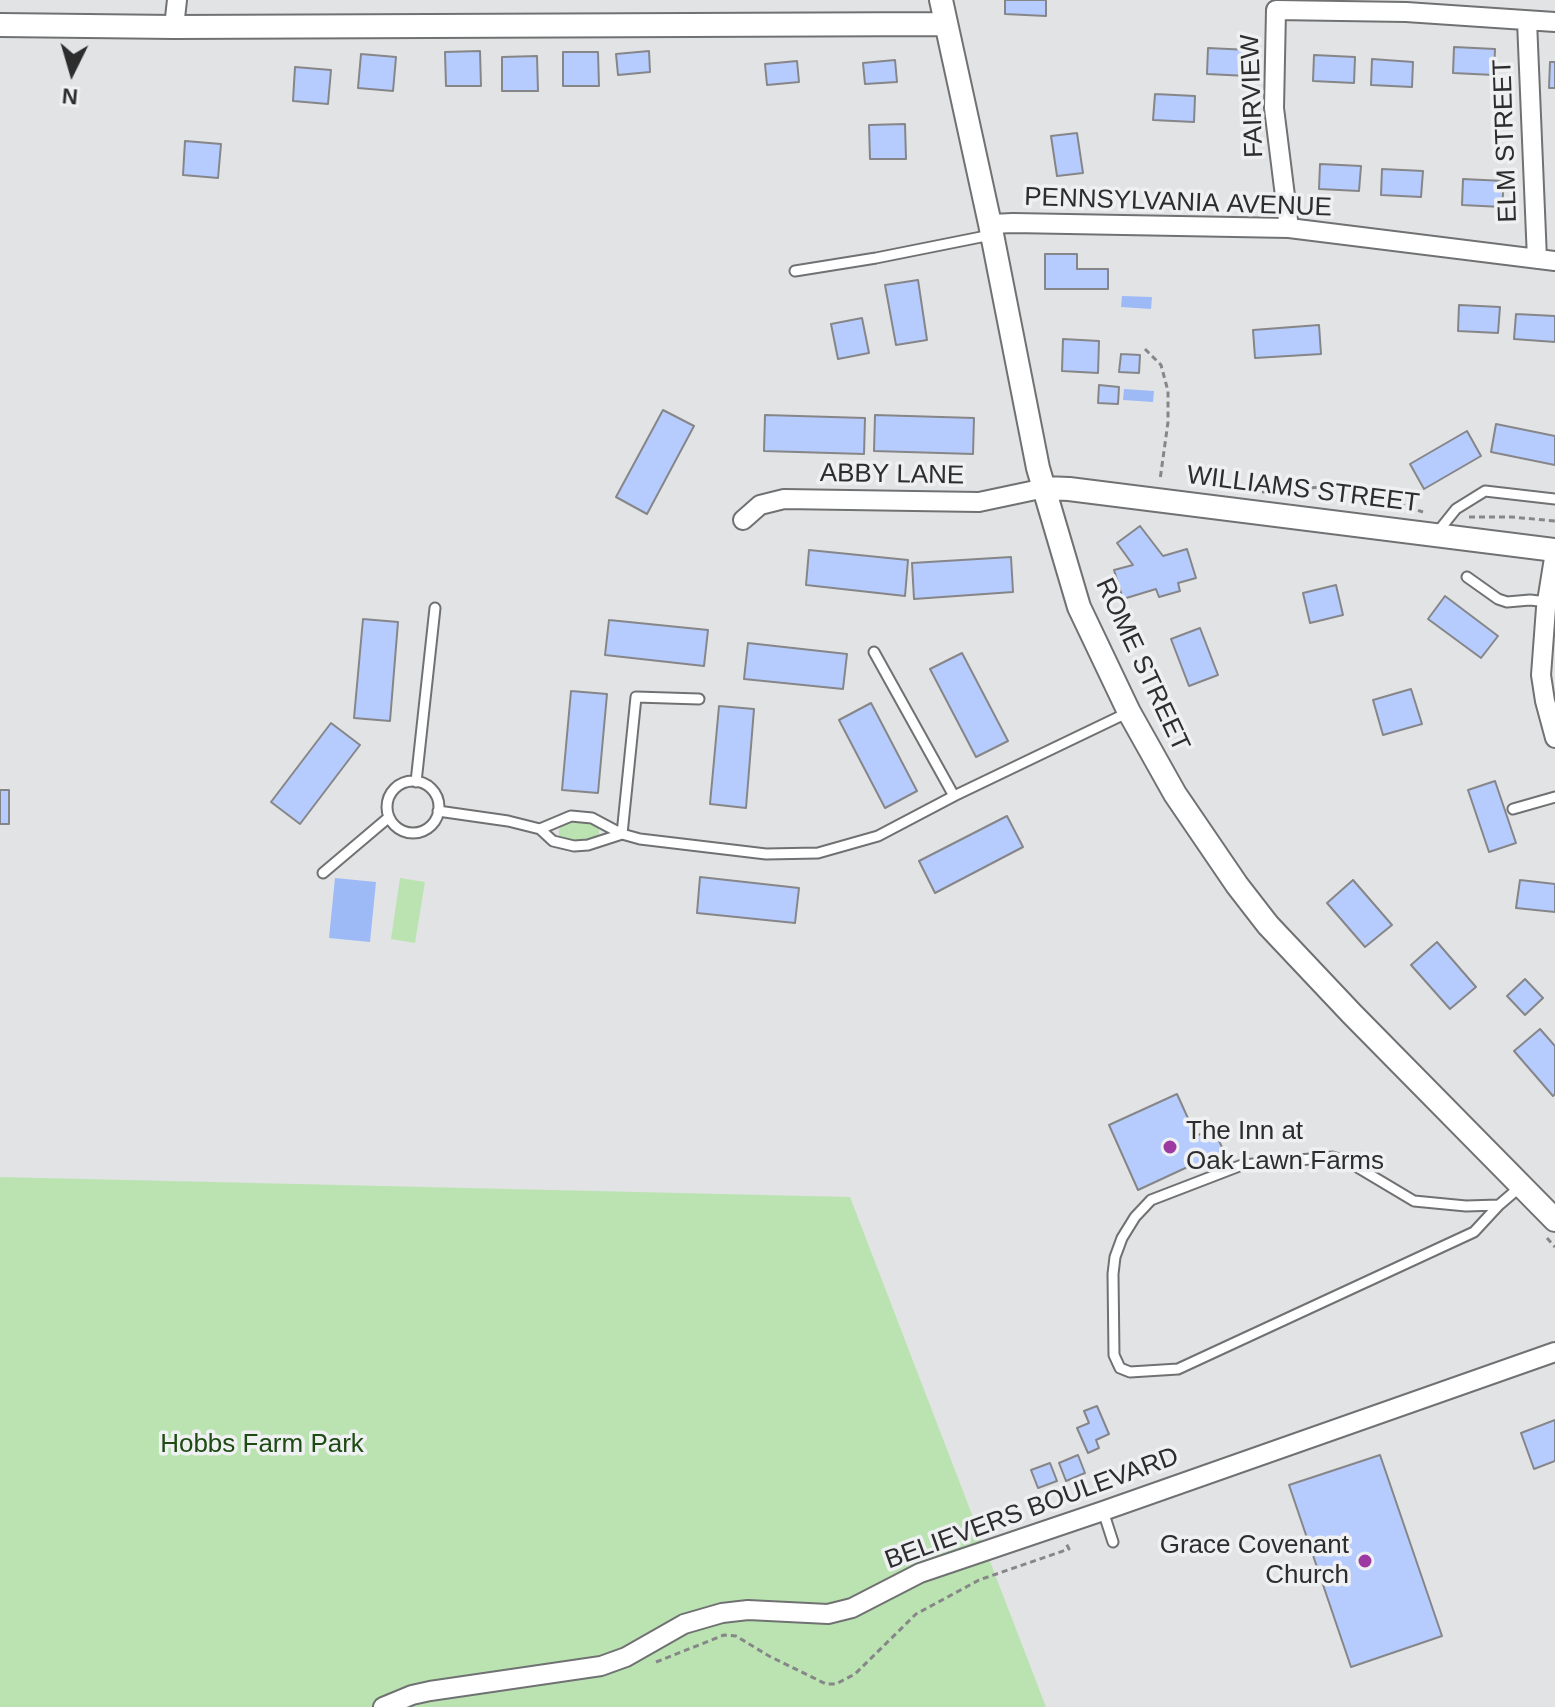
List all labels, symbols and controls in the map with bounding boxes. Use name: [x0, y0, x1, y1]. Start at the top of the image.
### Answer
north arrow: [32, 32, 112, 112]
street label: FAIRVIEW: [1235, 34, 1271, 158]
street label: ELM STREET: [1488, 59, 1524, 223]
text: N: [61, 83, 79, 110]
street label: PENNSYLVANIA AVENUE: [1024, 182, 1332, 224]
street label: ABBY LANE: [819, 458, 965, 492]
street label: WILLIAMS STREET: [1185, 460, 1421, 520]
street label: ROME STREET: [1088, 573, 1196, 757]
place label: The Inn at Oak Lawn Farms: [1186, 1116, 1384, 1178]
marker: The Inn at Oak Lawn Farms: [1161, 1138, 1179, 1156]
park label: Hobbs Farm Park: [160, 1429, 364, 1461]
street label: BELIEVERS BOULEVARD: [881, 1441, 1183, 1577]
place label: Grace Covenant Church: [1160, 1530, 1349, 1592]
marker: Grace Covenant Church: [1356, 1552, 1374, 1570]

